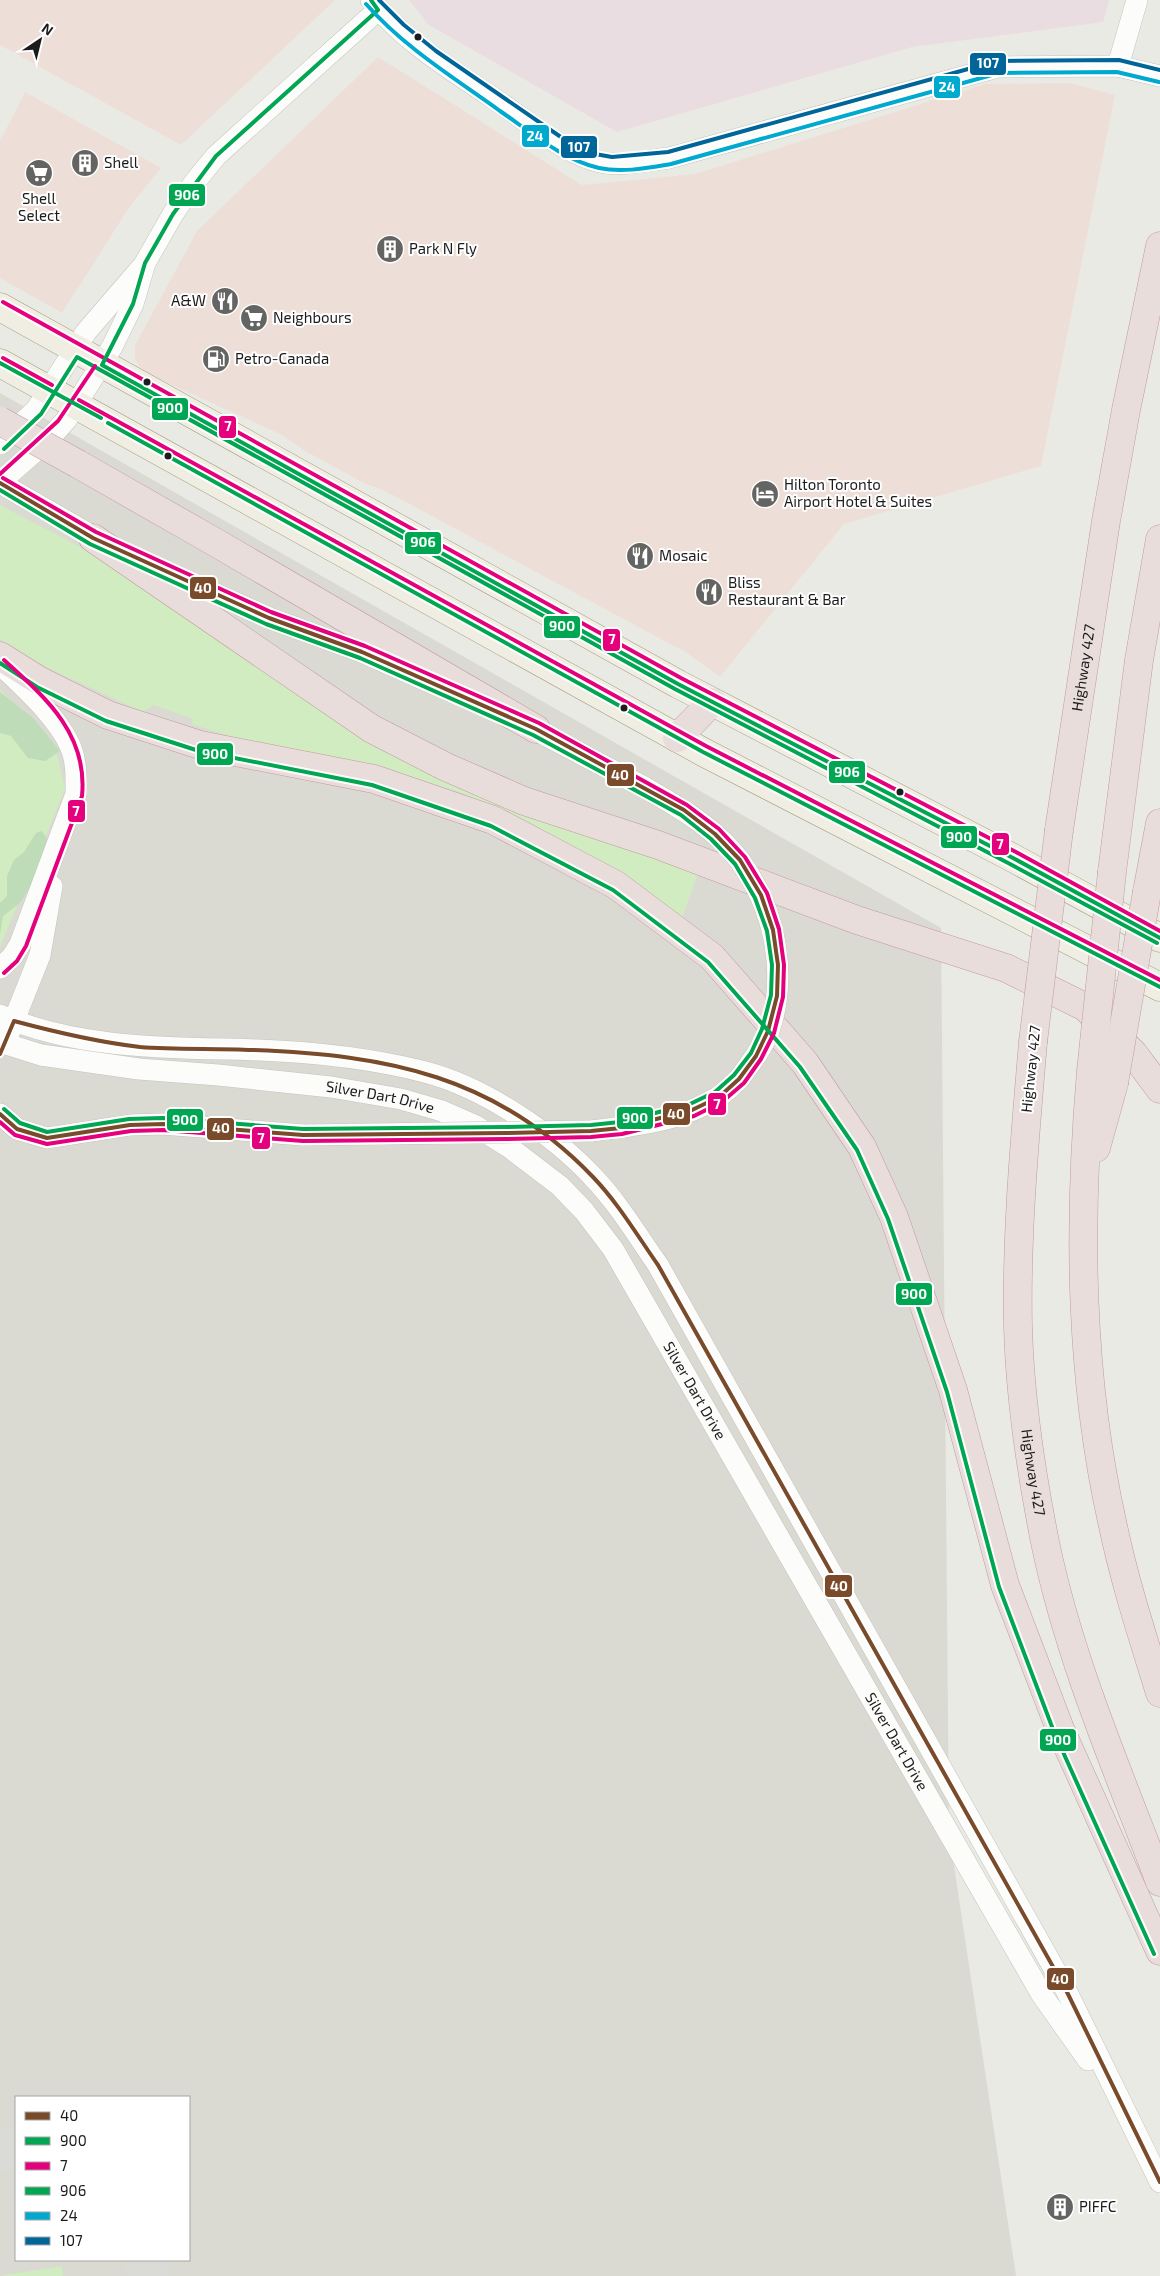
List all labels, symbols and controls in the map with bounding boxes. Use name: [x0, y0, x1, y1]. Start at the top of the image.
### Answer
north arrow: [15, 15, 65, 65]
text: N: [39, 19, 57, 39]
unlabelled marker: [413, 32, 423, 42]
line badge: 107: [969, 52, 1007, 76]
text: 107: [977, 54, 1000, 71]
line badge: 24: [933, 75, 961, 99]
text: 24: [938, 78, 956, 95]
line badge: 24: [521, 124, 550, 148]
text: 24: [526, 127, 544, 144]
line badge: 107: [560, 135, 598, 159]
text: 107: [568, 138, 591, 155]
building icon: Shell: [70, 148, 100, 178]
place label: Shell: [104, 153, 139, 171]
supermarket icon: Shell Select: [24, 158, 54, 188]
line badge: 906: [168, 183, 206, 207]
text: 906: [174, 186, 200, 203]
place label: Shell Select: [18, 189, 60, 224]
building icon: Park N Fly: [375, 234, 405, 264]
place label: Park N Fly: [409, 239, 477, 257]
restaurant icon: A&W: [210, 286, 240, 316]
place label: A&W: [171, 291, 206, 309]
supermarket icon: Neighbours: [239, 303, 269, 333]
place label: Neighbours: [273, 308, 352, 326]
fuel station icon: Petro-Canada: [201, 344, 231, 374]
place label: Petro-Canada: [235, 349, 329, 367]
unlabelled marker: [142, 377, 152, 387]
line badge: 900: [151, 397, 189, 421]
text: 900: [157, 399, 183, 416]
line badge: 7: [218, 415, 237, 439]
text: 7: [224, 417, 232, 434]
unlabelled marker: [163, 451, 173, 461]
place label: Hilton Toronto Airport Hotel & Suites: [784, 475, 932, 510]
hotel icon: Hilton Toronto Airport Hotel & Suites: [750, 479, 780, 509]
line badge: 906: [404, 531, 442, 555]
text: 906: [410, 533, 436, 550]
restaurant icon: Mosaic: [625, 541, 655, 571]
place label: Mosaic: [659, 546, 708, 564]
place label: Bliss Restaurant & Bar: [728, 573, 846, 608]
line badge: 40: [189, 576, 217, 600]
restaurant icon: Bliss Restaurant & Bar: [694, 577, 724, 607]
text: 40: [194, 579, 212, 596]
line badge: 900: [543, 615, 581, 639]
text: 900: [549, 617, 575, 634]
street label: Highway 427: [1067, 623, 1098, 712]
line badge: 7: [602, 628, 621, 652]
text: 7: [608, 630, 616, 647]
unlabelled marker: [619, 703, 629, 713]
line badge: 900: [196, 742, 234, 766]
text: 900: [202, 745, 228, 762]
line badge: 906: [828, 760, 866, 784]
line badge: 40: [606, 763, 635, 787]
text: 906: [834, 763, 860, 780]
text: 40: [611, 766, 629, 783]
unlabelled marker: [895, 787, 905, 797]
line badge: 7: [67, 799, 86, 823]
text: 7: [72, 802, 80, 819]
line badge: 900: [940, 825, 978, 849]
text: 900: [946, 828, 972, 845]
line badge: 7: [991, 832, 1010, 856]
text: 7: [996, 835, 1004, 852]
street label: Highway 427: [1016, 1024, 1044, 1113]
street label: Silver Dart Drive: [325, 1077, 437, 1116]
line badge: 7: [707, 1092, 727, 1116]
text: 7: [713, 1095, 721, 1112]
line badge: 40: [662, 1102, 691, 1126]
text: 40: [667, 1105, 685, 1122]
line badge: 900: [616, 1106, 654, 1130]
line badge: 900: [166, 1108, 204, 1132]
text: 900: [622, 1109, 648, 1126]
text: 900: [172, 1111, 198, 1128]
line badge: 40: [206, 1117, 235, 1141]
text: 40: [212, 1119, 230, 1136]
line badge: 7: [251, 1126, 271, 1150]
text: 7: [257, 1129, 265, 1146]
line badge: 900: [895, 1282, 933, 1306]
text: 900: [901, 1285, 927, 1302]
street label: Silver Dart Drive: [660, 1338, 731, 1442]
street label: Highway 427: [1018, 1428, 1050, 1518]
line badge: 40: [824, 1574, 853, 1598]
text: 40: [830, 1577, 848, 1594]
street label: Silver Dart Drive: [862, 1689, 933, 1794]
line badge: 900: [1039, 1728, 1077, 1752]
text: 900: [1045, 1731, 1071, 1748]
line badge: 40: [1046, 1967, 1075, 1991]
text: 40: [1051, 1970, 1069, 1987]
legend: [15, 2096, 190, 2261]
text: 40: [60, 2106, 78, 2124]
text: 900: [60, 2131, 87, 2149]
text: 7: [60, 2156, 68, 2174]
text: 906: [60, 2181, 86, 2199]
building icon: PIFFC: [1045, 2192, 1075, 2222]
place label: PIFFC: [1079, 2197, 1117, 2215]
text: 24: [60, 2206, 78, 2224]
text: 107: [60, 2231, 83, 2249]

